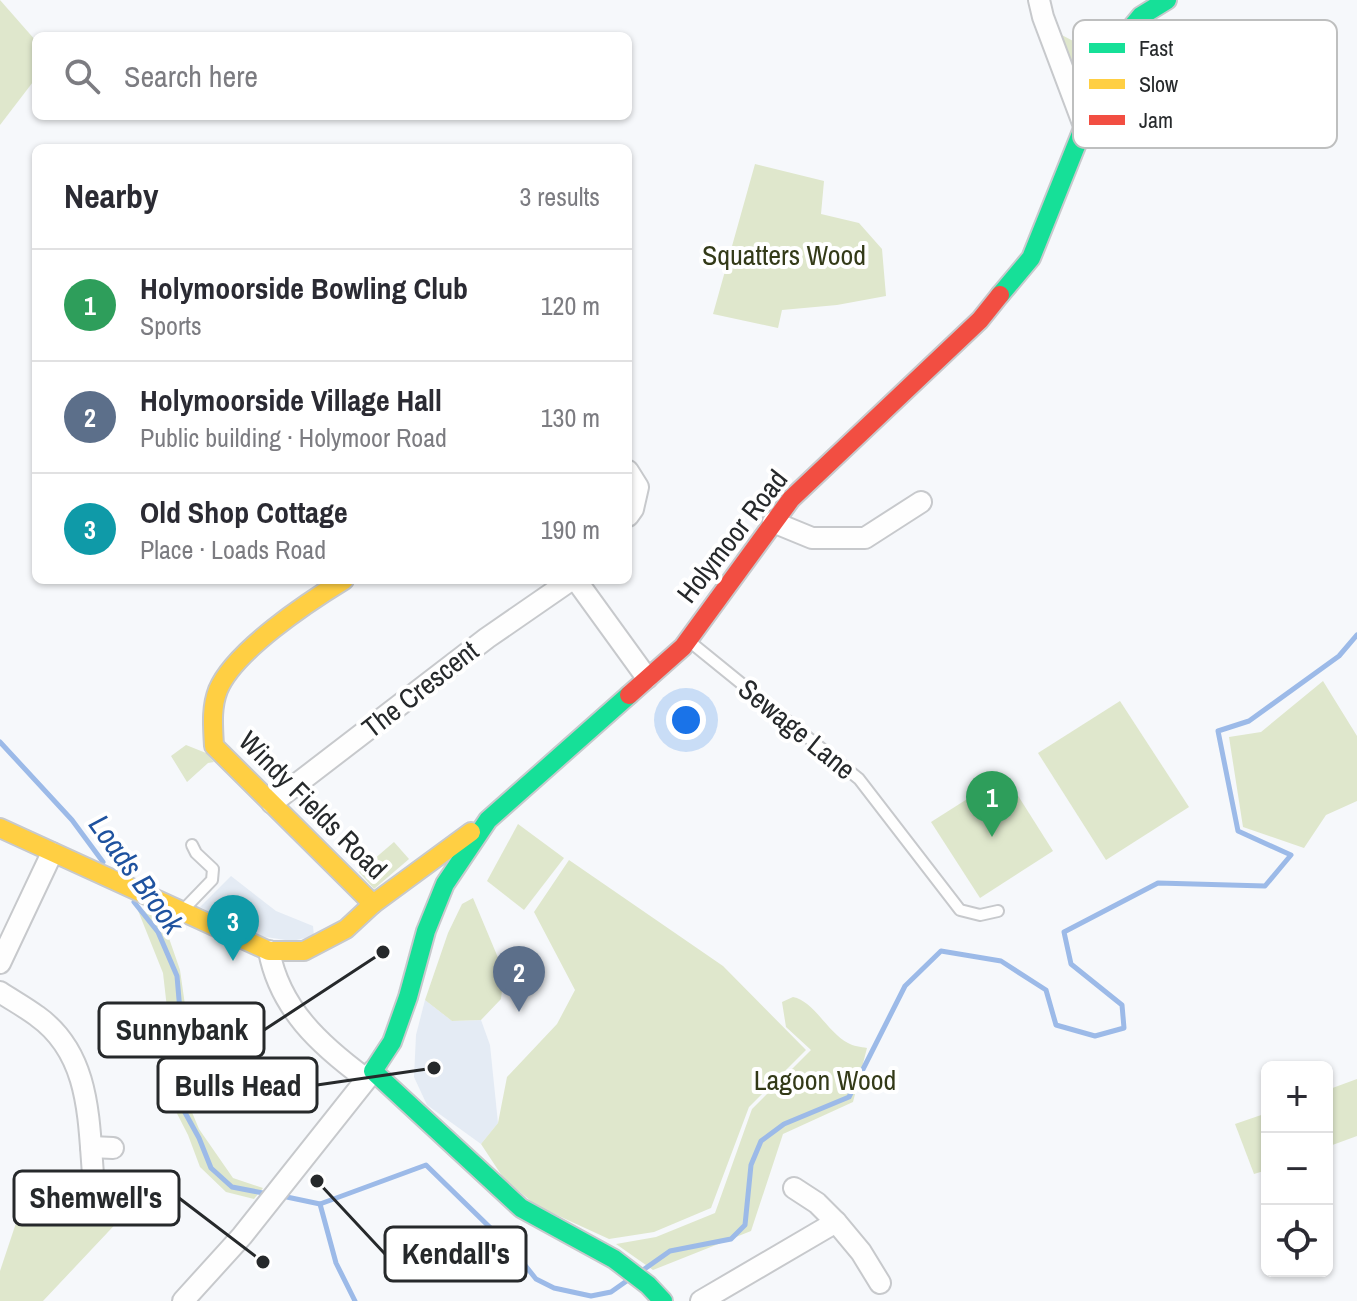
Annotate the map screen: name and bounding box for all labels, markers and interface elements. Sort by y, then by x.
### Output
legend [1073,20,1337,148]
search box [32,32,632,120]
text: Fast [1139,33,1173,63]
icon: search [60,54,104,98]
text: Search here [124,56,258,96]
text: Slow [1139,69,1178,99]
text: Jam [1139,105,1173,135]
text: Nearby [64,173,159,219]
text: 3 results [519,179,600,214]
park label: Squatters Wood [702,236,866,274]
text: Holymoorside Bowling Club [140,268,468,308]
text: 1 [84,288,96,323]
text: 120 m [541,288,600,323]
text: Sports [140,308,202,343]
text: Holymoorside Village Hall [140,380,442,420]
text: 2 [84,400,96,435]
text: 130 m [541,400,600,435]
text: Public building · Holymoor Road [140,420,447,455]
street label: Holymoor Road [668,461,796,611]
text: Old Shop Cottage [140,492,348,532]
text: 3 [84,512,96,547]
text: 190 m [541,512,600,547]
text: Place · Loads Road [140,532,326,567]
street label: The Crescent [354,632,486,746]
street label: Sewage Lane [730,670,864,788]
your location [666,700,706,740]
street label: Windy Fields Road [231,723,395,887]
pin: 1 [966,771,1018,837]
water label: Loads Brook [80,806,195,943]
pin: 3 [207,895,259,961]
pin: 2 [493,946,545,1012]
callout: Sunnybank [99,1003,264,1057]
text: Sunnybank [116,1009,249,1049]
callout: Bulls Head [158,1058,317,1112]
park label: Lagoon Wood [754,1061,896,1099]
map controls [1261,1061,1333,1277]
button: + [1261,1061,1333,1133]
text: Bulls Head [174,1065,302,1105]
button: − [1261,1133,1333,1205]
callout: Shemwell's [14,1171,179,1225]
text: Shemwell's [29,1177,163,1217]
button: locate [1261,1205,1333,1277]
callout: Kendall's [385,1227,526,1281]
text: Kendall's [402,1233,510,1273]

